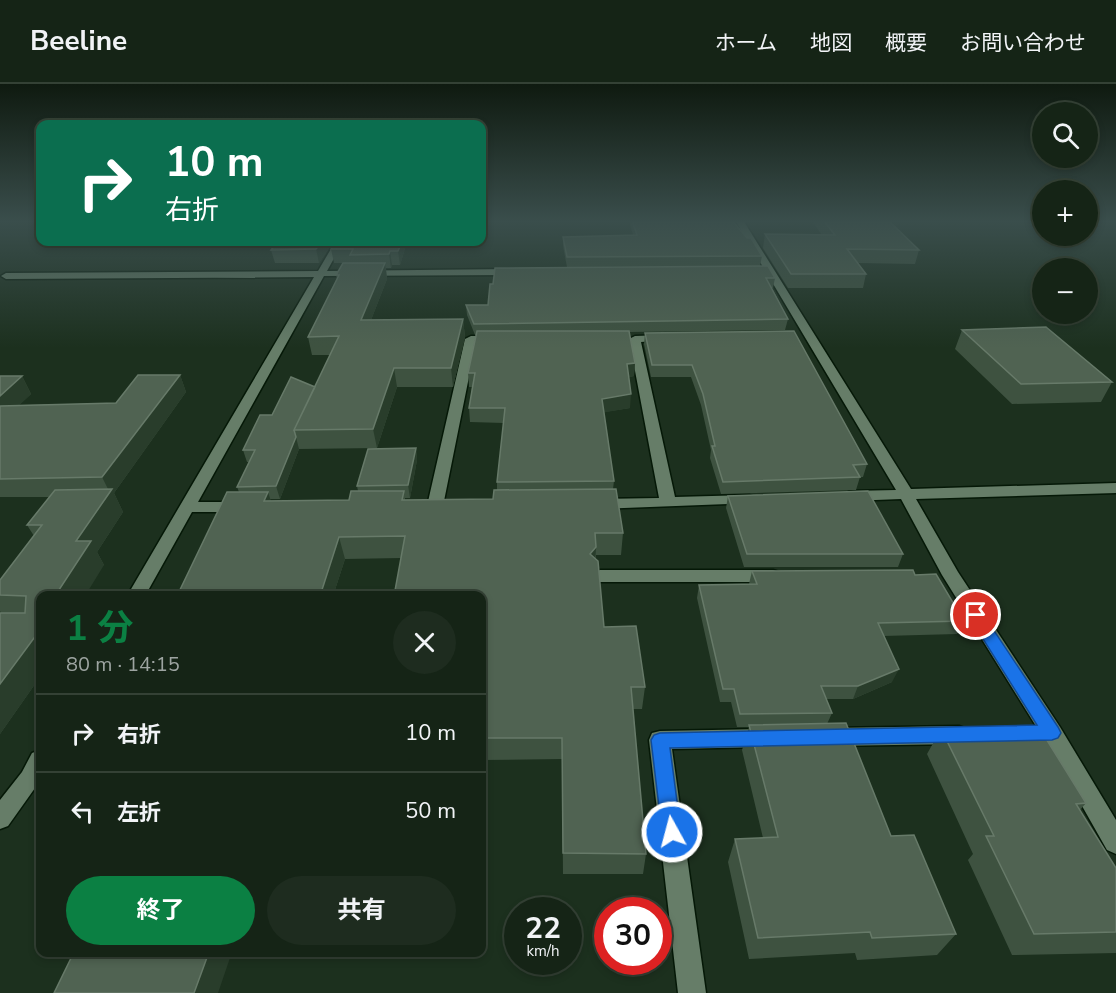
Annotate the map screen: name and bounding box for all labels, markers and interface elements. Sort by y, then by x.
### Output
text: Beeline [30,22,127,60]
text: ホーム [715,29,777,57]
text: 地図 [810,29,852,57]
text: 概要 [885,29,927,57]
text: お問い合わせ [960,29,1086,57]
map controls [1032,102,1098,324]
button: search [1032,102,1098,168]
text: 10 m [165,134,264,191]
icon: right [66,144,144,222]
button: + [1032,180,1098,246]
text: 右折 [165,192,219,229]
button: − [1032,258,1098,324]
pin [950,589,1001,640]
icon: arrive [959,598,992,631]
text: 1 分 [66,604,133,653]
button: close [393,611,456,674]
text: 80 m · 14:15 [66,651,180,678]
icon: right [66,717,99,750]
text: 10 m [405,718,456,748]
text: 右折 [117,720,161,750]
icon: left [66,795,99,828]
text: 50 m [405,796,456,826]
text: 左折 [117,798,161,828]
position arrow [640,800,704,864]
button: 終了 [66,876,255,945]
button: 共有 [267,876,456,945]
speed limit sign: 30 [594,897,672,975]
text: 22 [525,908,561,949]
text: km/h [526,941,560,961]

